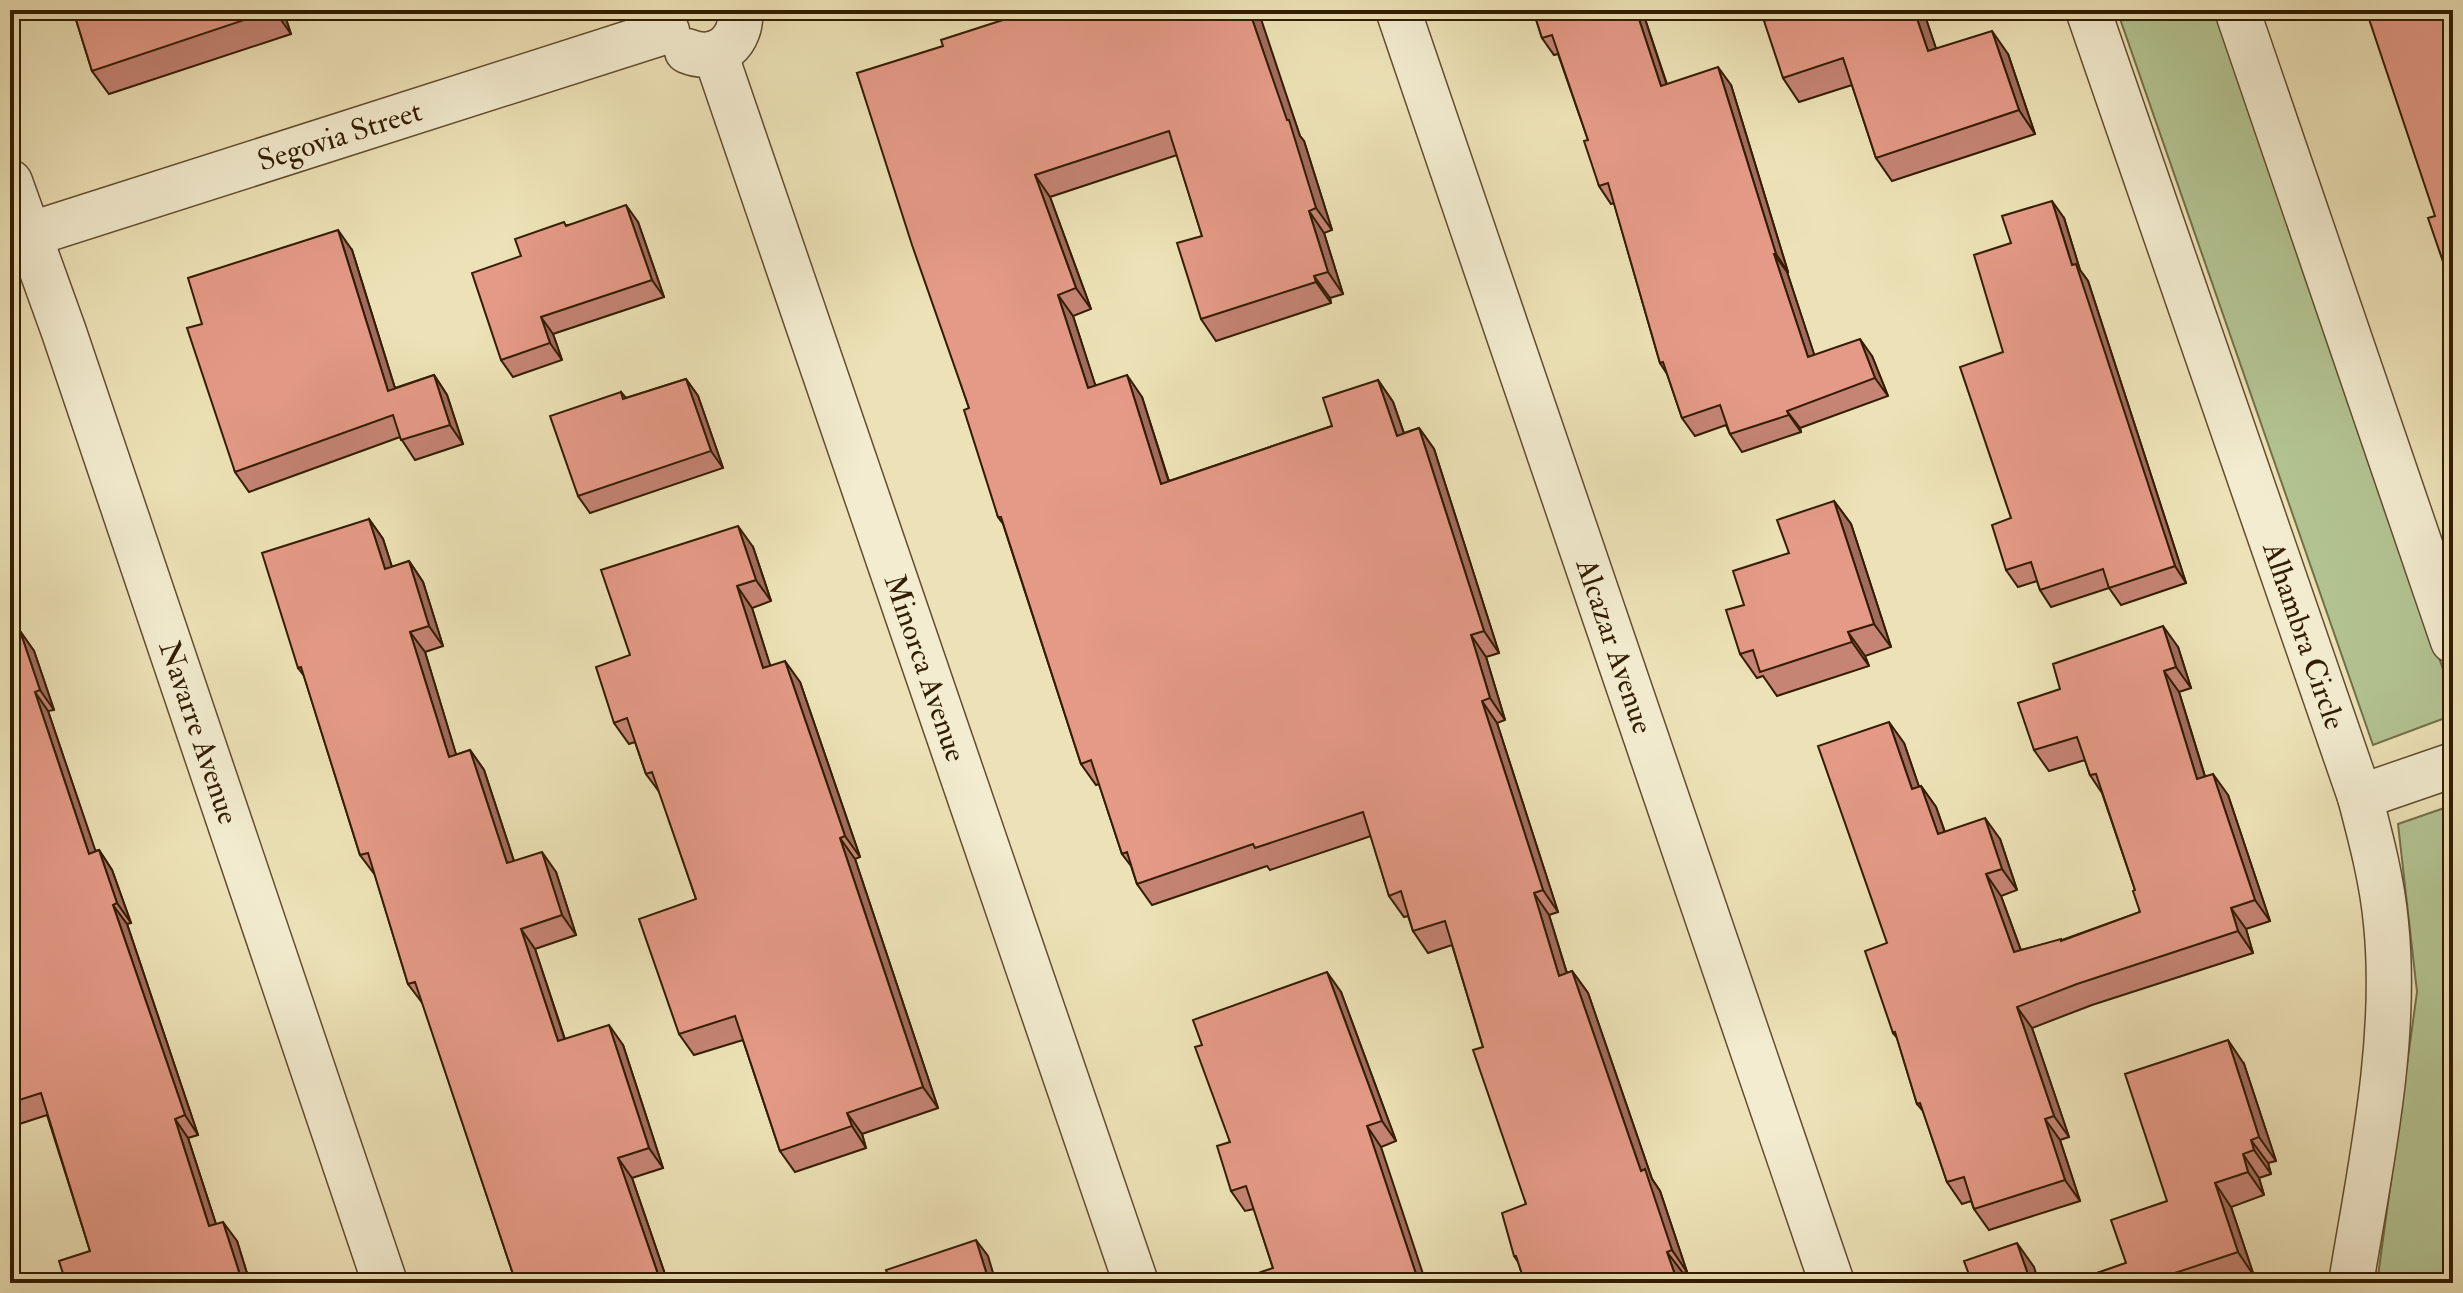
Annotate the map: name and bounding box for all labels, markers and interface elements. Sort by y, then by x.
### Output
street label: Segovia Street [253,93,427,180]
street label: Alhambra Circle [2254,536,2353,734]
street label: Alcazar Avenue [1567,553,1661,738]
street label: Minorca Avenue [876,570,974,767]
street label: Navarre Avenue [151,636,247,829]

